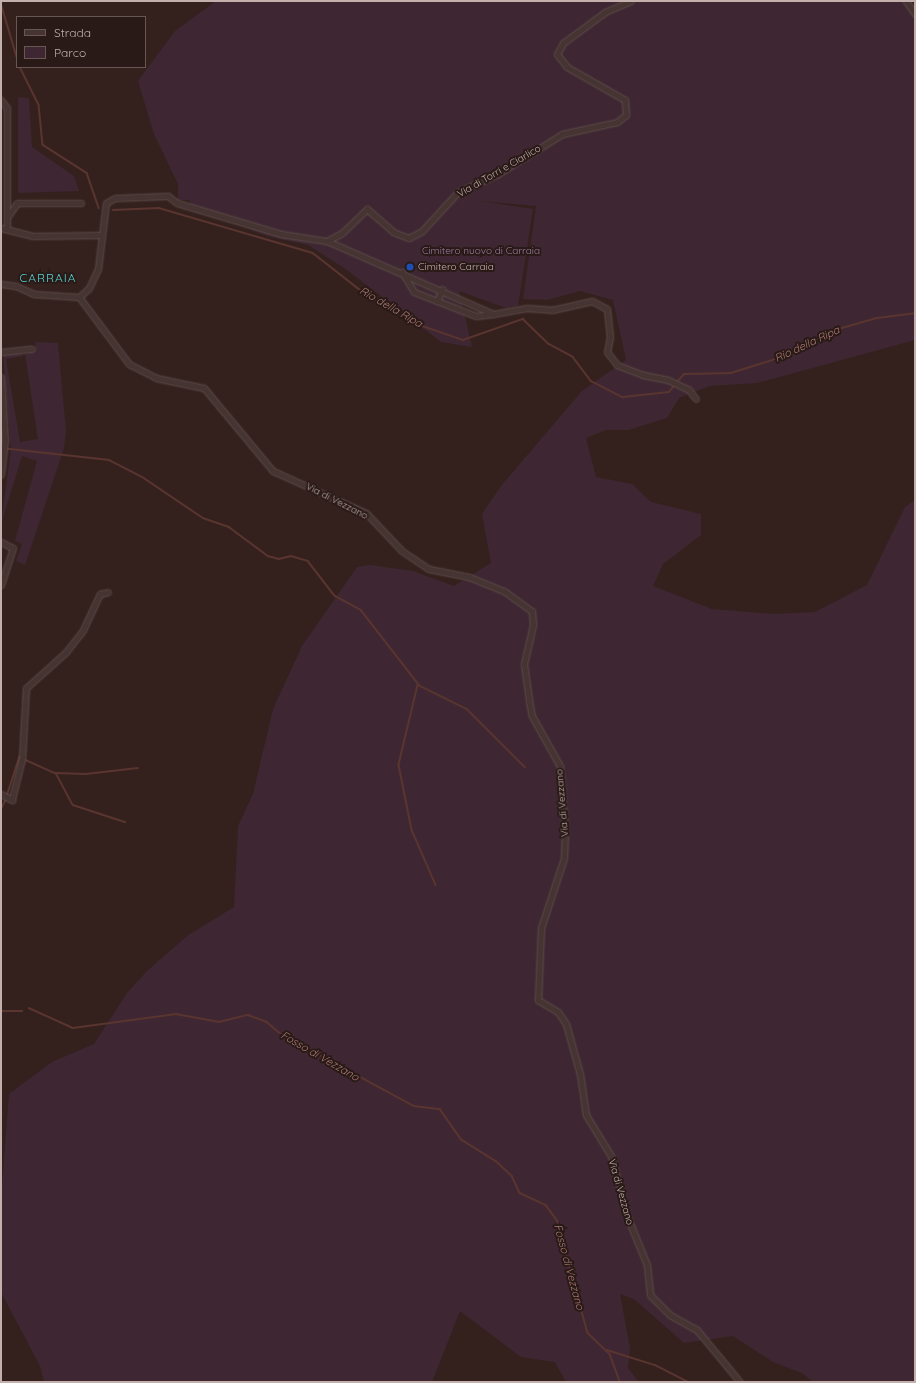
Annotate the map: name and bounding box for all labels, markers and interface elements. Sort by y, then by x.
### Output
legend [16,16,146,68]
text: Strada [54,25,91,40]
text: Parco [54,45,86,60]
street label: Via di Torri e Ciarlico [455,142,543,200]
park label: Cimitero nuovo di Carraia [422,245,540,257]
place label: Cimitero Carraia [418,261,494,273]
marker: Cimitero Carraia [405,262,415,272]
district label: CARRAIA [19,271,77,285]
water label: Rio della Ripa [357,284,425,330]
water label: Rio della Ripa [772,323,842,365]
street label: Via di Vezzano [304,480,370,522]
street label: Via di Vezzano [553,769,571,837]
water label: Fosso di Vezzano [279,1028,361,1084]
street label: Via di Vezzano [606,1158,636,1226]
water label: Fosso di Vezzano [551,1223,587,1311]

